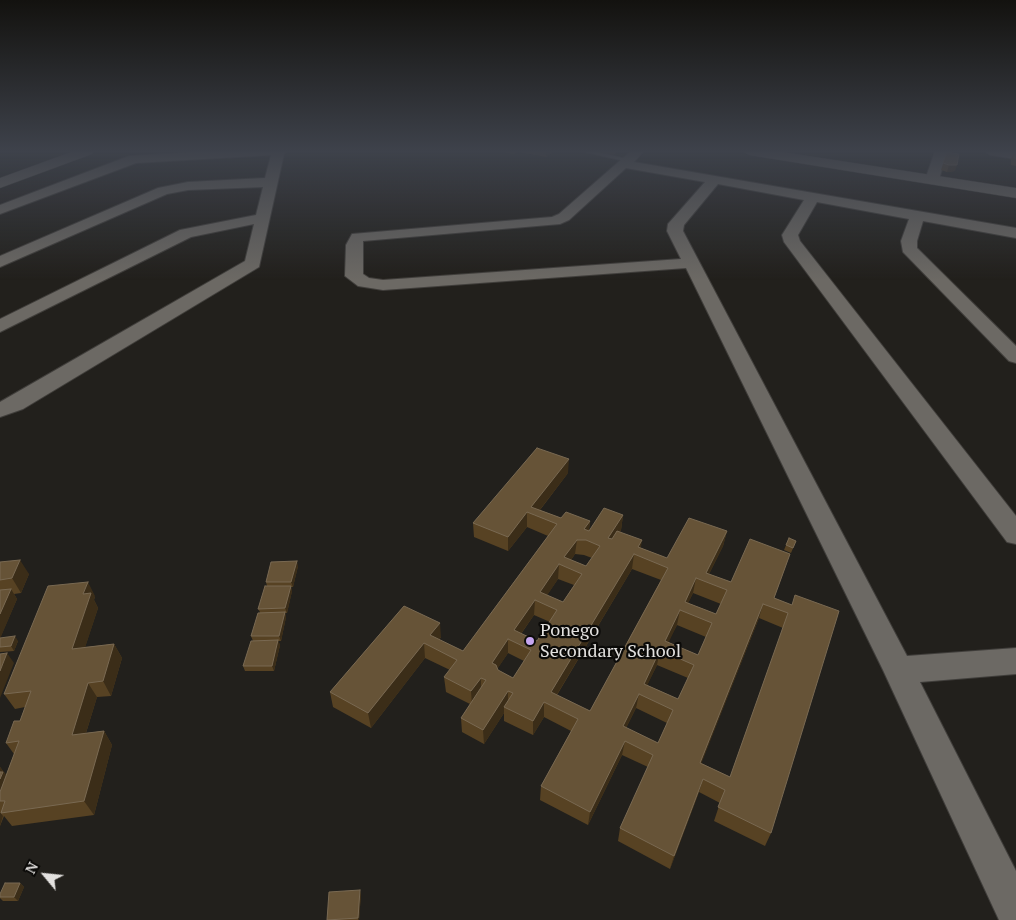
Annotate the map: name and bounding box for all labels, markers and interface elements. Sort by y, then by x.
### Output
place label: Ponego Secondary School [540,620,681,662]
marker: Ponego Secondary School [524,635,536,647]
north arrow [20,850,70,900]
text: N [20,859,42,877]

